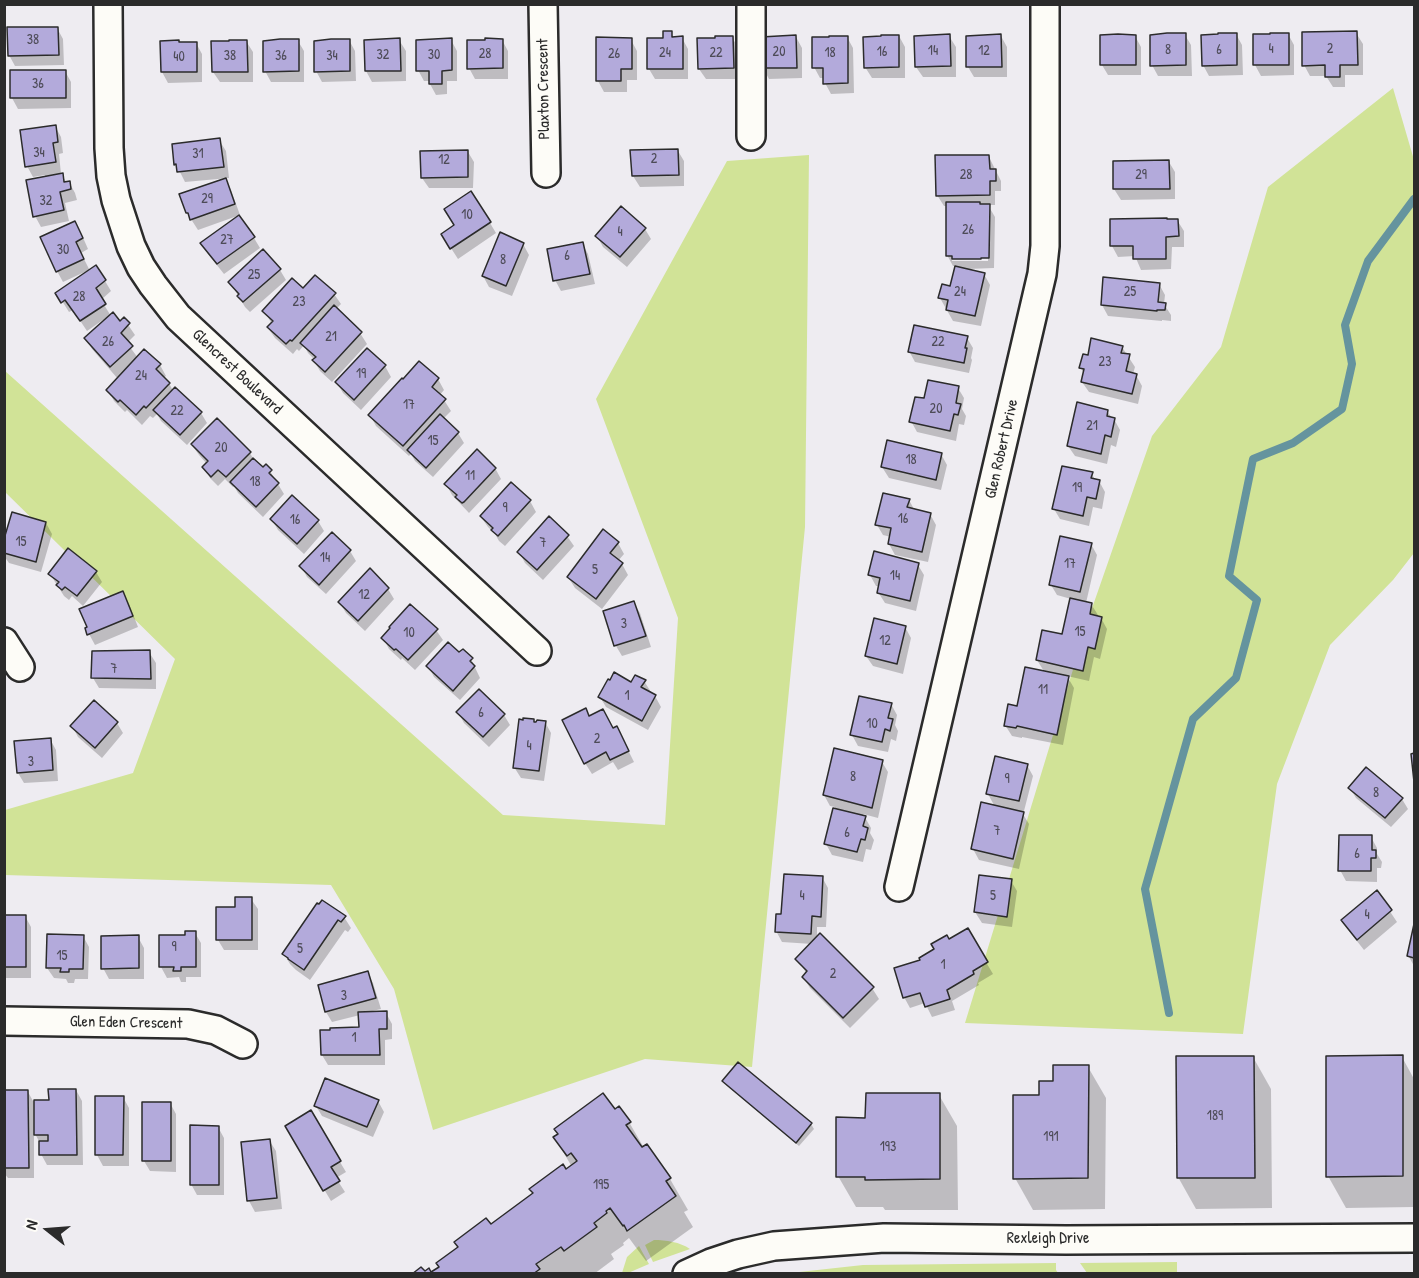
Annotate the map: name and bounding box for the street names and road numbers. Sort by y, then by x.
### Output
street label: Plaxton Crescent [534,38,554,140]
street label: Glencrest Boulevard [188,325,286,419]
street label: Glen Robert Drive [981,397,1023,501]
street label: Glen Eden Crescent [70,1012,182,1034]
street label: Rexleigh Drive [1007,1229,1089,1249]

